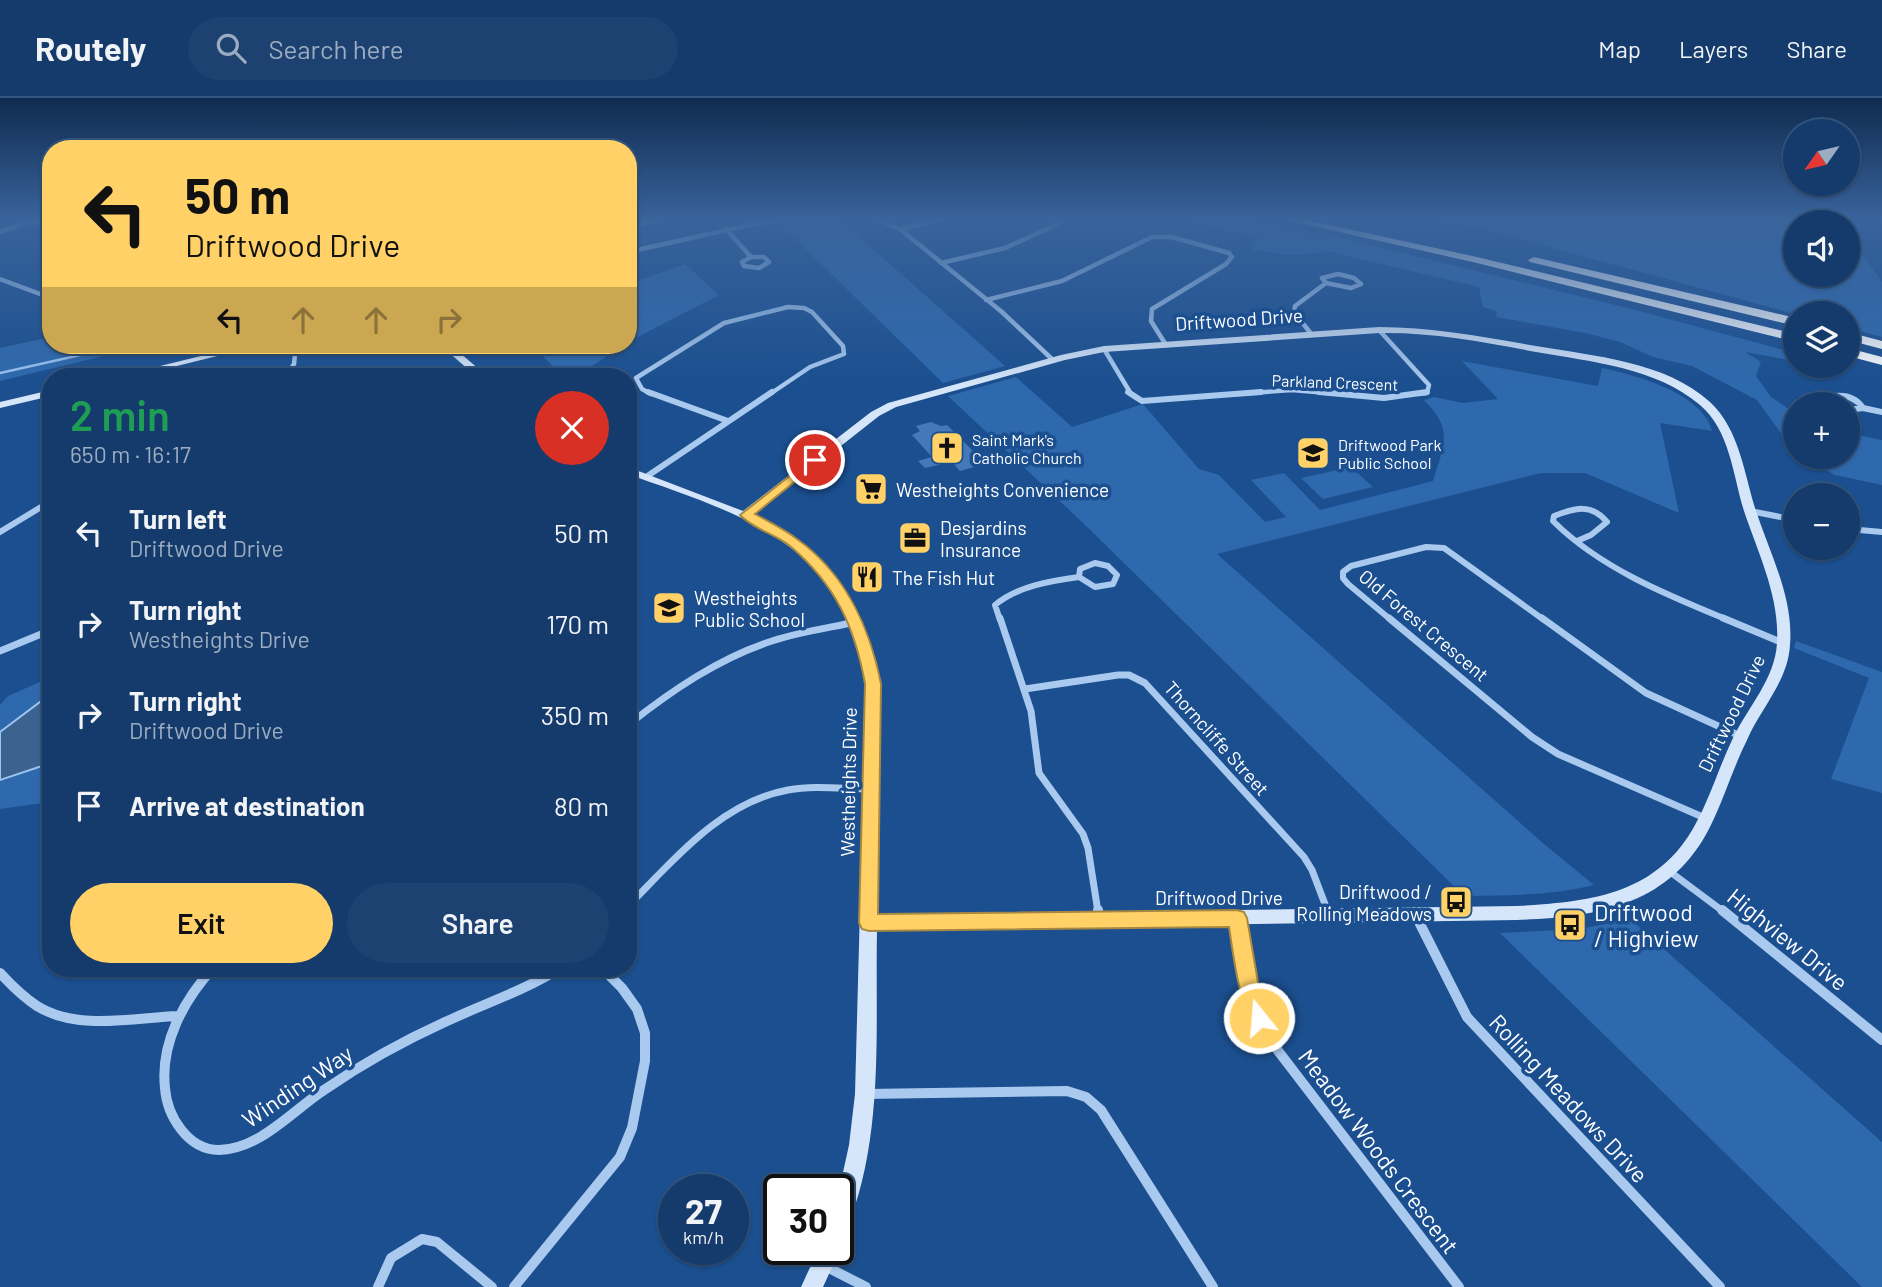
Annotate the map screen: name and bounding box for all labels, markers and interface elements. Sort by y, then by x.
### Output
search box [188,17,678,80]
text: Routely [35,28,146,68]
icon: search [212,29,250,67]
text: Search here [268,33,404,64]
text: Map [1598,34,1641,63]
text: Layers [1679,34,1748,63]
text: Share [1786,34,1847,63]
north arrow [1783,119,1860,196]
map controls [1783,119,1860,560]
text: 50 m [185,165,290,224]
icon: left [70,168,161,259]
button: sound [1783,210,1860,287]
text: Driftwood Drive [185,225,400,263]
icon: left [211,301,249,339]
icon: ahead [284,301,322,339]
icon: ahead [357,301,395,339]
icon: right [430,301,468,339]
button: layers [1783,301,1860,378]
street label: Driftwood Drive [1174,303,1304,335]
street label: Parkland Crescent [1271,370,1399,394]
text: 2 min [70,389,170,439]
button: close [535,391,609,465]
button: + [1783,392,1860,469]
church icon: Saint Mark's Catholic Church [928,429,966,467]
pin [785,430,845,490]
place label: Saint Mark's Catholic Church [972,430,1082,467]
school or university icon: Driftwood Park Public School [1294,434,1332,472]
place label: Driftwood Park Public School [1338,435,1441,472]
text: 650 m · 16:17 [70,440,191,468]
icon: arrive [796,441,834,479]
supermarket icon: Westheights Convenience [852,470,890,508]
place label: Westheights Convenience [896,478,1109,501]
button: − [1783,483,1860,560]
text: Turn left [129,503,227,534]
icon: left [70,514,108,552]
place label: Desjardins Insurance [940,516,1027,561]
text: 50 m [554,517,609,548]
office icon: Desjardins Insurance [896,519,934,557]
text: Driftwood Drive [129,534,284,562]
restaurant icon: The Fish Hut [848,558,886,596]
street label: Old Forest Crescent [1355,564,1493,686]
place label: The Fish Hut [892,566,995,589]
place label: Westheights Public School [694,586,805,631]
school or university icon: Westheights Public School [650,589,688,627]
text: Turn right [129,594,242,625]
icon: right [70,605,108,643]
text: 170 m [546,608,609,639]
text: Westheights Drive [129,625,310,653]
street label: Driftwood Drive [1693,651,1769,775]
street label: Thorncliffe Street [1160,676,1274,800]
text: Turn right [129,685,242,716]
icon: right [70,696,108,734]
text: 350 m [541,699,609,730]
street label: Westheights Drive [835,707,861,857]
text: Driftwood Drive [129,716,284,744]
icon: arrive [70,787,108,825]
text: Arrive at destination [129,790,365,821]
text: 80 m [554,790,609,821]
place label: Driftwood / Rolling Meadows [1296,880,1432,925]
street label: Highview Drive [1722,882,1854,996]
button: Exit [70,883,333,963]
button: Share [347,883,609,963]
bus stop icon: Driftwood / Rolling Meadows [1437,883,1475,921]
street label: Driftwood Drive [1155,886,1283,909]
place label: Driftwood / Highview [1594,898,1699,952]
bus stop icon: Driftwood / Highview [1551,906,1589,944]
position arrow [1222,981,1296,1055]
street label: Rolling Meadows Drive [1484,1008,1654,1188]
street label: Winding Way [236,1039,358,1133]
street label: Meadow Woods Crescent [1293,1043,1465,1259]
speed limit sign: 30 [763,1174,854,1265]
text: 27 [685,1189,722,1231]
text: km/h [683,1226,724,1248]

